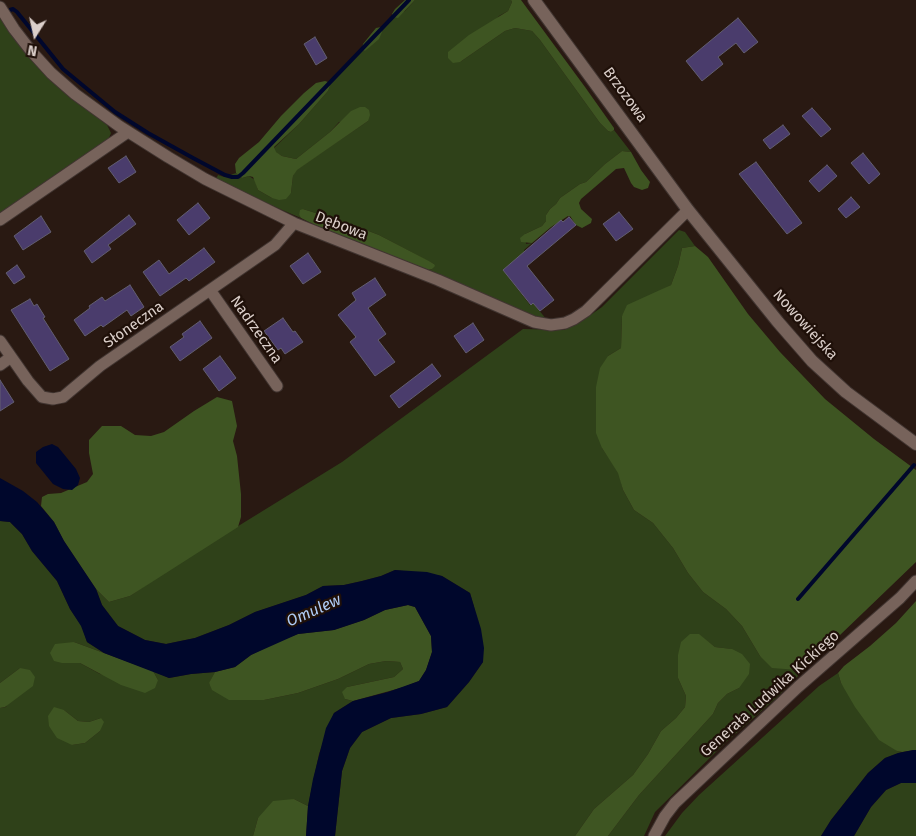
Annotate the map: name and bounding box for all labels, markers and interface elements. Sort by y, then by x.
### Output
north arrow [10,10,60,60]
text: N [26,41,38,59]
street label: Brzozowa [599,64,651,126]
street label: Dębowa [312,208,370,244]
street label: Nowowiejska [769,286,841,364]
street label: Nadrzeczna [226,293,286,367]
street label: Słoneczna [101,298,167,352]
water label: Omulew [284,590,344,632]
street label: Generała Ludwika Kickiego [697,627,843,761]

